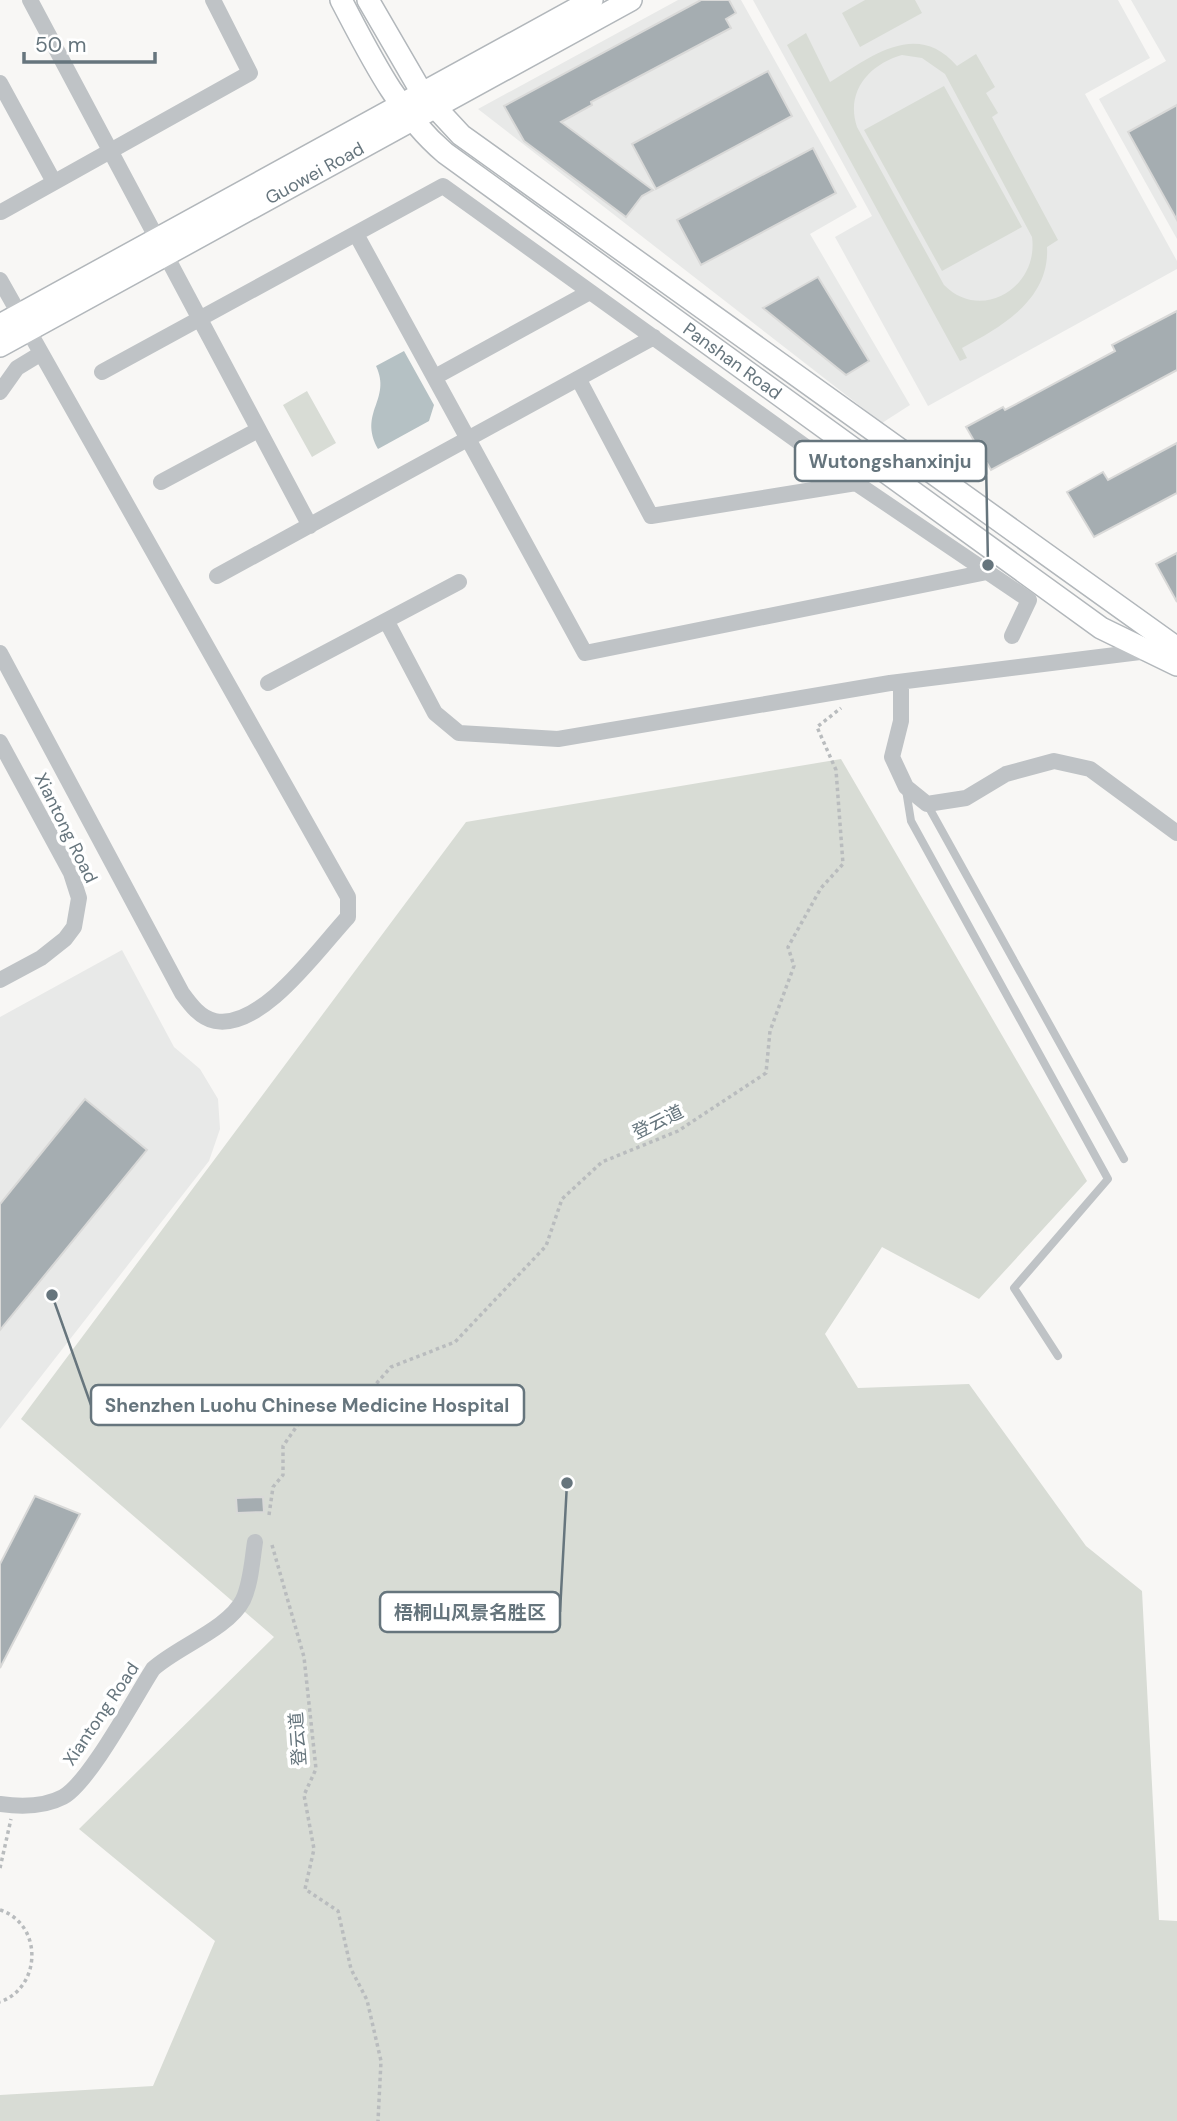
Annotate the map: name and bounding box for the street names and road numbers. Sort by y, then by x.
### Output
street label: Guowei Road [261,137,368,210]
street label: Panshan Road [678,317,787,405]
street label: Xiantong Road [29,769,103,887]
street label: 登云道 [628,1099,688,1145]
street label: Xiantong Road [58,1658,144,1770]
street label: 登云道 [284,1711,312,1767]

